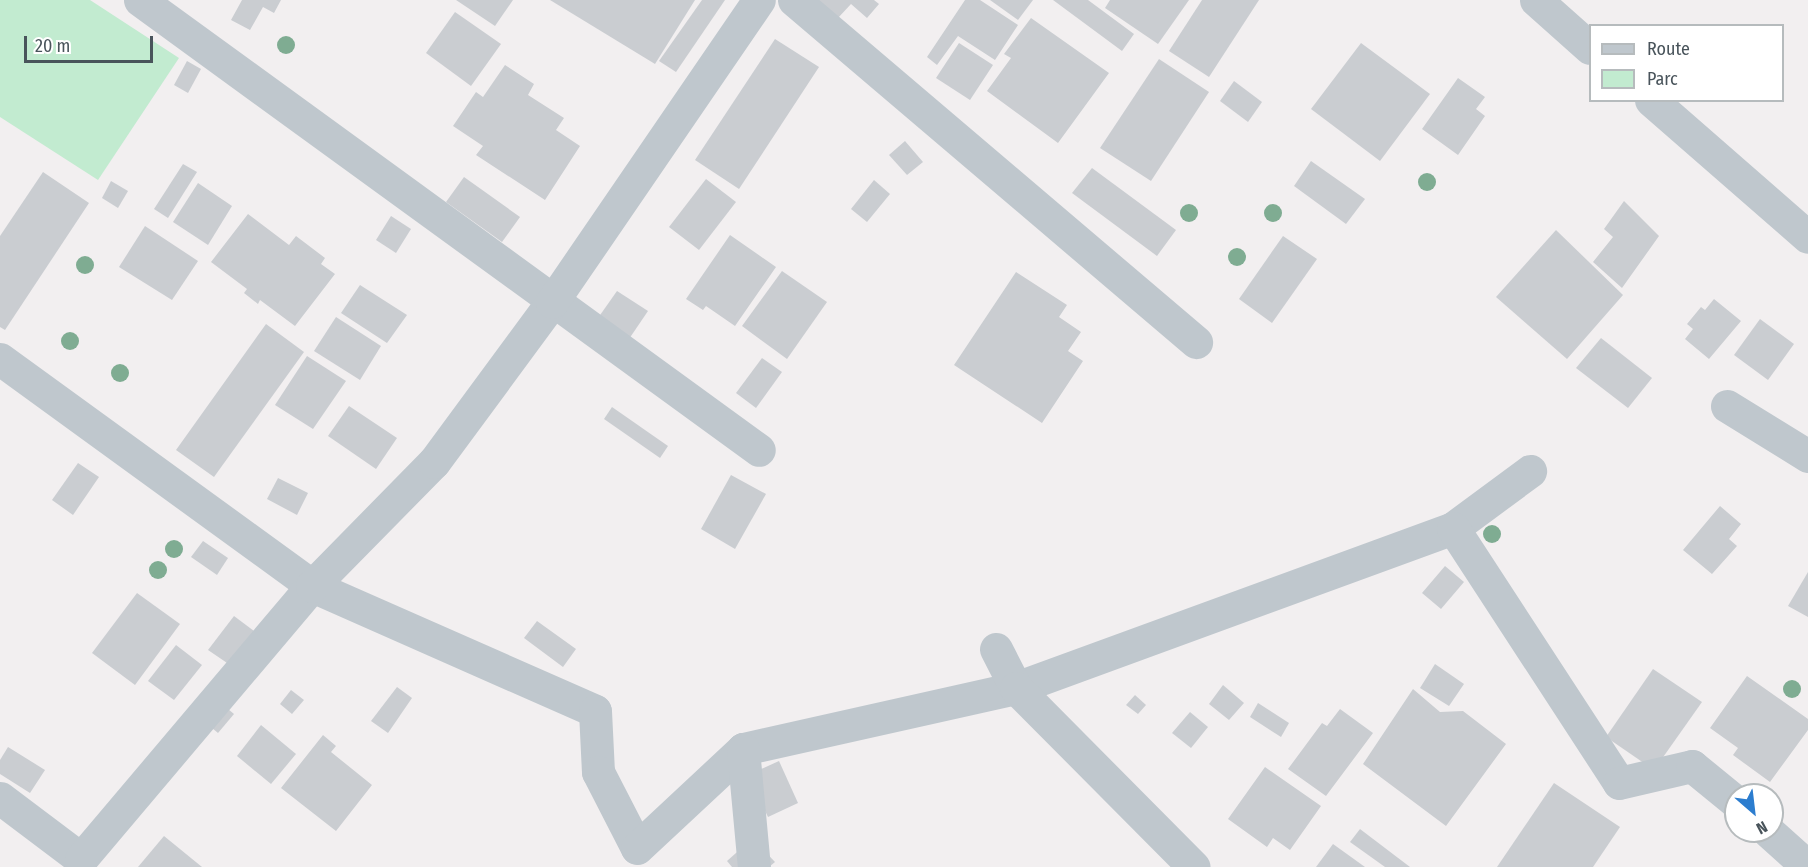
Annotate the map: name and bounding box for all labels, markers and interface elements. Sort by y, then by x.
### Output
scale bar [27,24,156,62]
legend [1589,24,1784,102]
text: 20 m [35,35,70,57]
text: Route [1647,38,1690,60]
text: Parc [1647,68,1678,90]
north arrow [1724,783,1784,843]
text: N [1753,817,1770,838]

